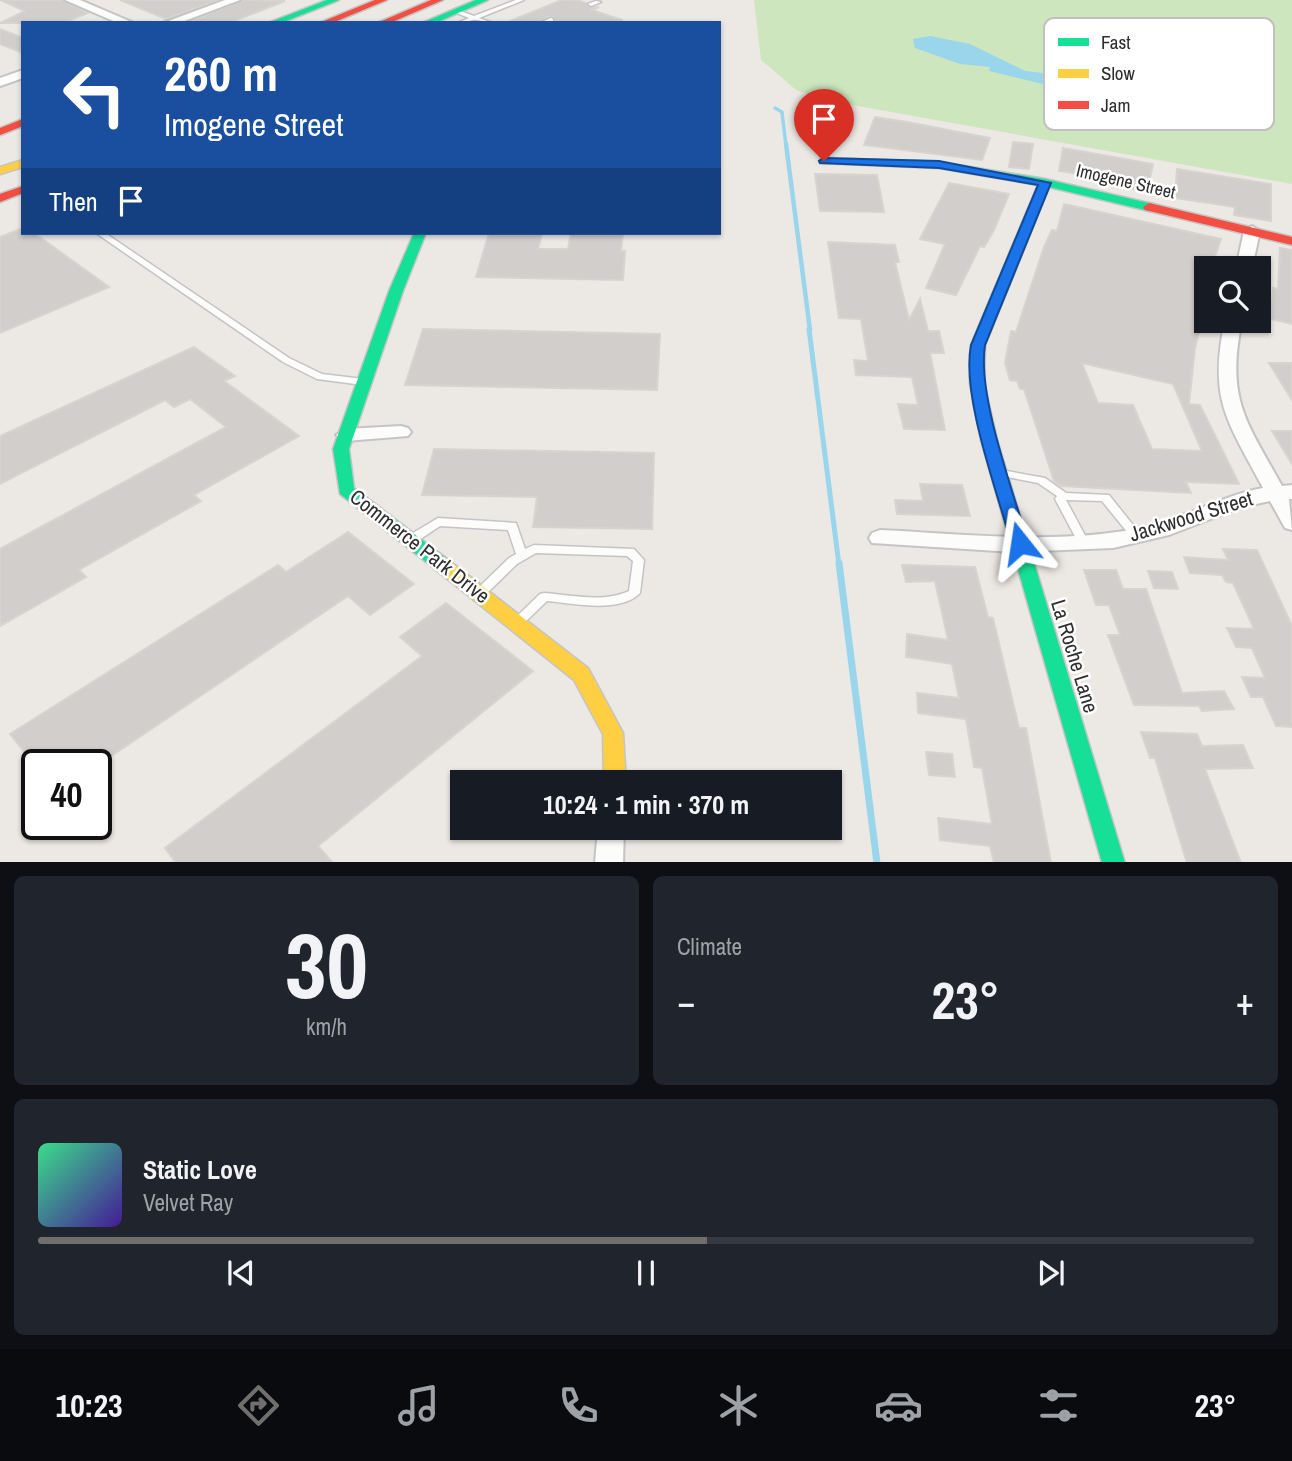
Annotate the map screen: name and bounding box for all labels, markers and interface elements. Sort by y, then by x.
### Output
legend [1044,18,1274,130]
text: Fast [1101,29,1131,55]
text: 260 m [164,40,278,106]
icon: left [49,49,140,140]
text: Slow [1101,60,1136,86]
pin [794,89,854,161]
text: Jam [1101,92,1130,118]
icon: arrive [805,100,843,138]
text: Imogene Street [164,103,343,146]
street label: Imogene Street [1074,157,1178,205]
icon: arrive [112,182,150,220]
text: Then [49,184,98,219]
map controls [1194,256,1271,333]
button: search [1194,256,1271,333]
street label: Commerce Park Drive [344,482,496,610]
street label: Jackwood Street [1126,483,1256,548]
position arrow [983,506,1057,580]
street label: La Roche Lane [1044,596,1106,716]
speed limit sign: 40 [21,749,112,840]
text: 10:24 · 1 min · 370 m [543,787,749,822]
text: 30 [285,904,368,1026]
text: Climate [677,931,742,962]
text: 23° [931,965,1000,1035]
text: − [677,976,695,1027]
text: + [1236,976,1254,1027]
text: km/h [306,1011,347,1042]
text: Static Love [143,1152,257,1187]
text: Velvet Ray [143,1187,233,1218]
icon: previous [222,1254,260,1292]
icon: pause [627,1254,665,1292]
icon: next [1032,1254,1070,1292]
icon: directions [234,1381,283,1430]
icon: music [394,1381,443,1430]
icon: phone [554,1381,603,1430]
icon: climate [714,1381,763,1430]
icon: car [874,1381,923,1430]
icon: filters [1034,1381,1083,1430]
text: 10:23 [56,1384,123,1427]
text: 23° [1194,1384,1236,1427]

